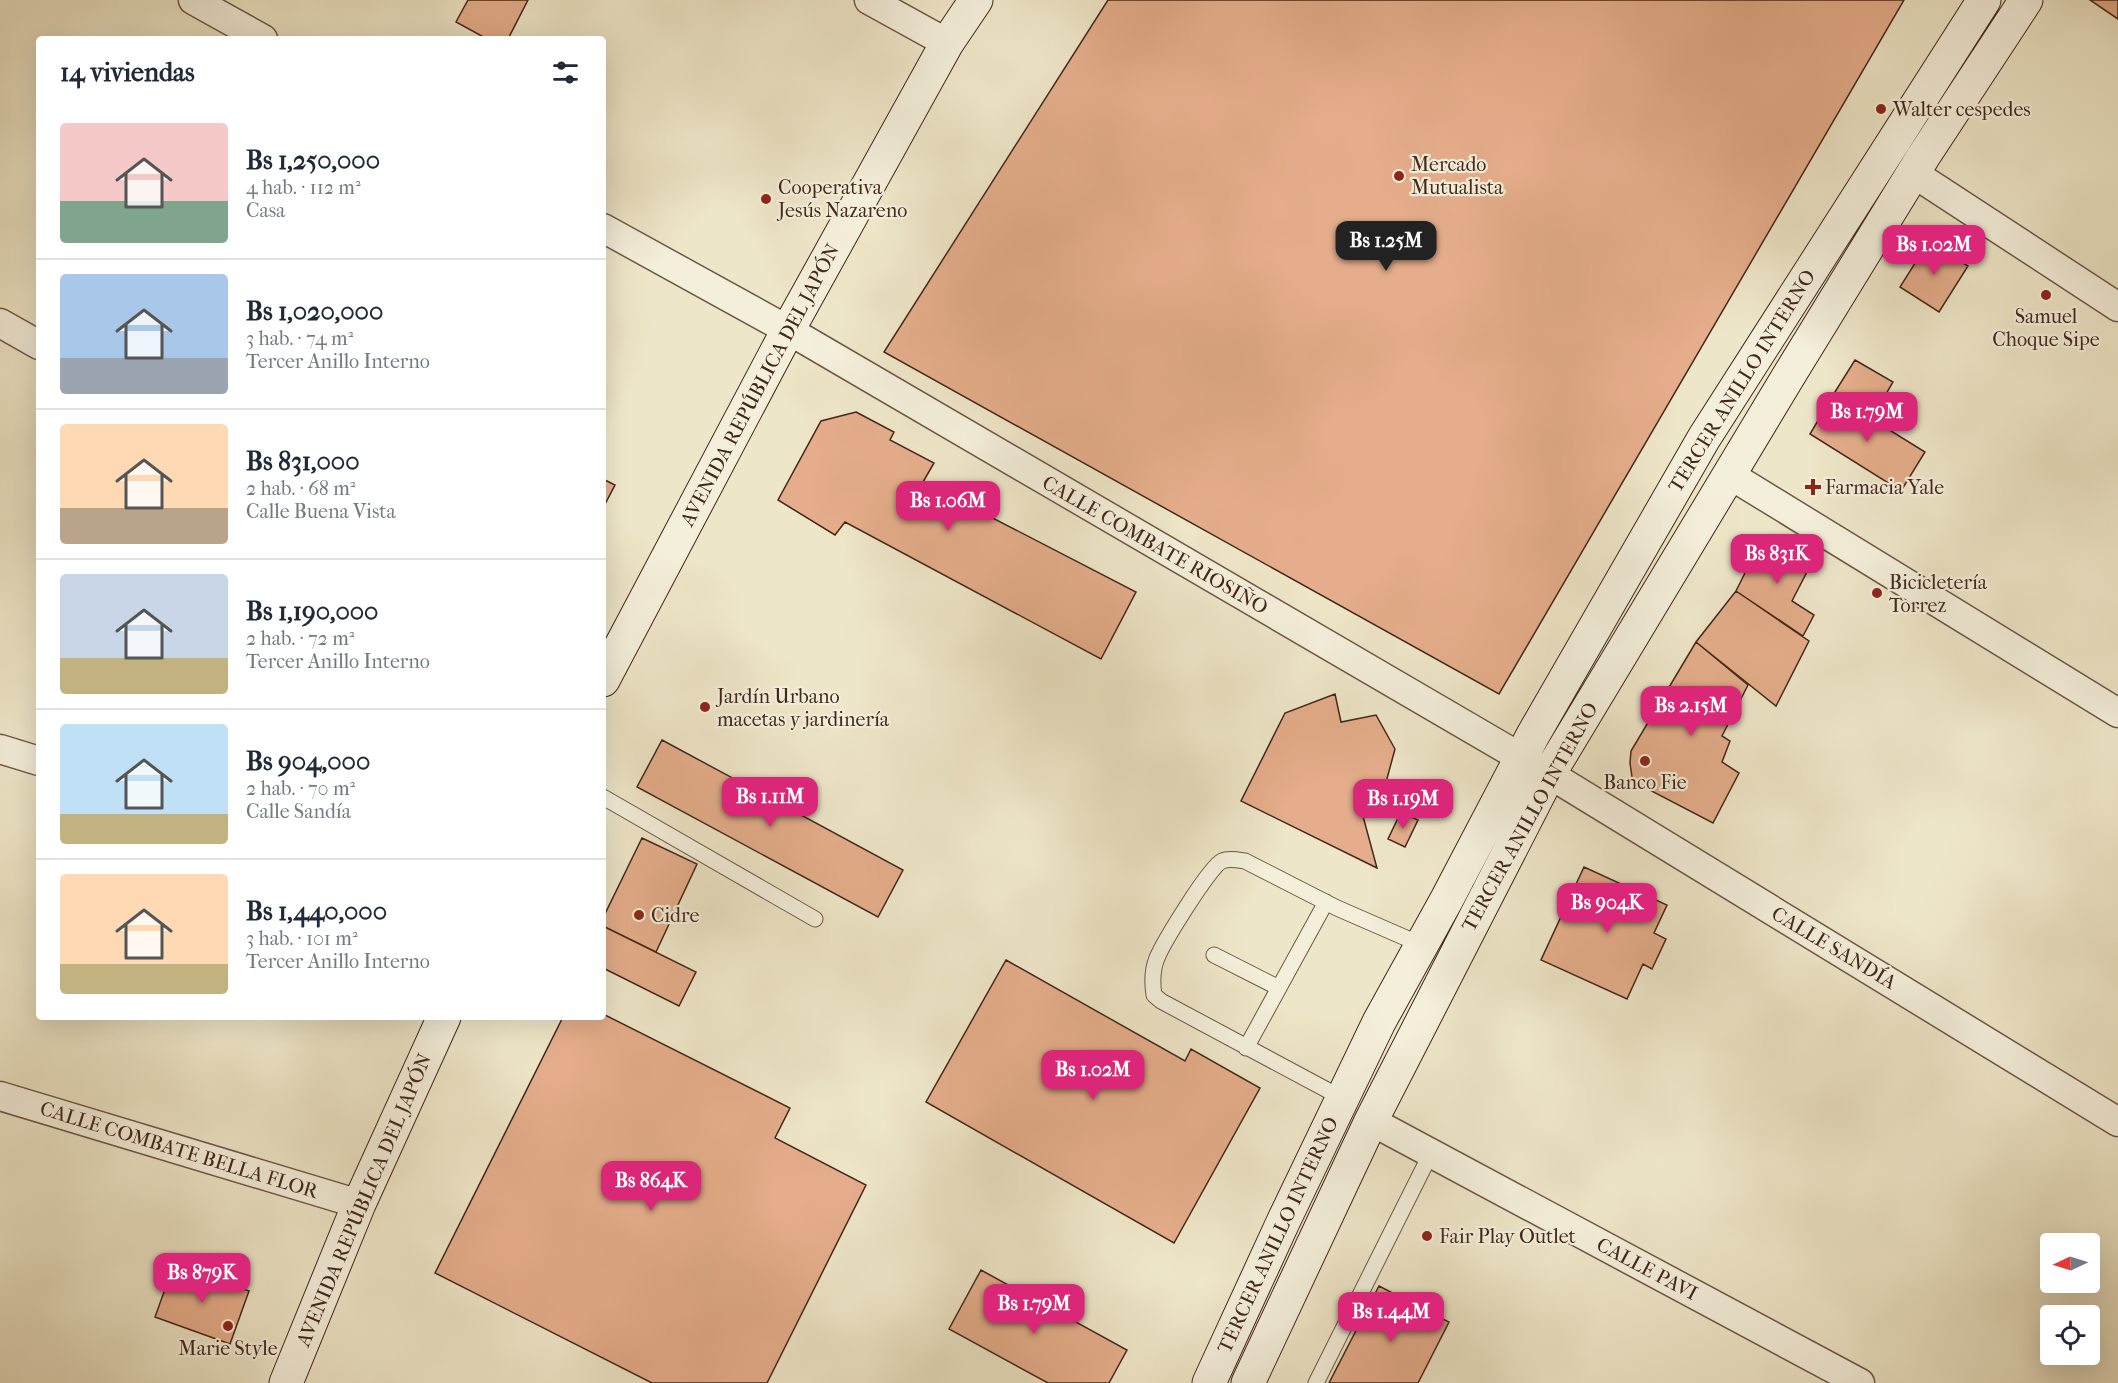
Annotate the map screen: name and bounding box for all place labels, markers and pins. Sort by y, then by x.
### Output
place label: Walter cespedes [1892,98,2031,121]
marker: Walter cespedes [1874,102,1888,116]
place label: Mercado Mutualista [1411,153,1504,199]
marker: Mercado Mutualista [1392,169,1406,183]
place label: Cooperativa Jesús Nazareno [776,176,907,222]
marker: Cooperativa Jesús Nazareno [759,192,773,206]
pin: Bs 1.25M [1324,221,1448,272]
pin: Bs 1.02M [1872,225,1996,276]
marker: Samuel Choque Sipe [2039,288,2053,302]
place label: Samuel Choque Sipe [1992,305,2100,351]
pin: Bs 1.79M [1805,392,1929,443]
place label: Farmacia Yale [1825,476,1944,499]
marker: Farmacia Yale [1806,480,1820,494]
pin: Bs 1.06M [886,481,1010,532]
pin: Bs 831K [1722,534,1832,585]
place label: Bicicletería Torrez [1889,571,1988,617]
marker: Bicicletería Torrez [1870,586,1884,600]
place label: Jardín Urbano macetas y jardinería [715,685,890,731]
pin: Bs 2.15M [1629,686,1753,737]
marker: Jardín Urbano macetas y jardinería [698,700,712,714]
marker: Banco Fie [1638,754,1652,768]
place label: Banco Fie [1603,771,1687,794]
pin: Bs 1.11M [708,777,832,828]
pin: Bs 1.19M [1341,779,1465,830]
pin: Bs 904K [1552,883,1662,934]
place label: Cidre [651,904,699,927]
marker: Cidre [632,908,646,922]
pin: Bs 1.02M [1031,1050,1155,1101]
pin: Bs 864K [596,1161,706,1212]
place label: Fair Play Outlet [1439,1225,1576,1248]
marker: Fair Play Outlet [1420,1229,1434,1243]
pin: Bs 879K [147,1253,257,1304]
pin: Bs 1.79M [972,1284,1096,1335]
pin: Bs 1.44M [1329,1292,1453,1343]
marker: Marie Style [221,1319,235,1333]
place label: Marie Style [178,1337,278,1360]

